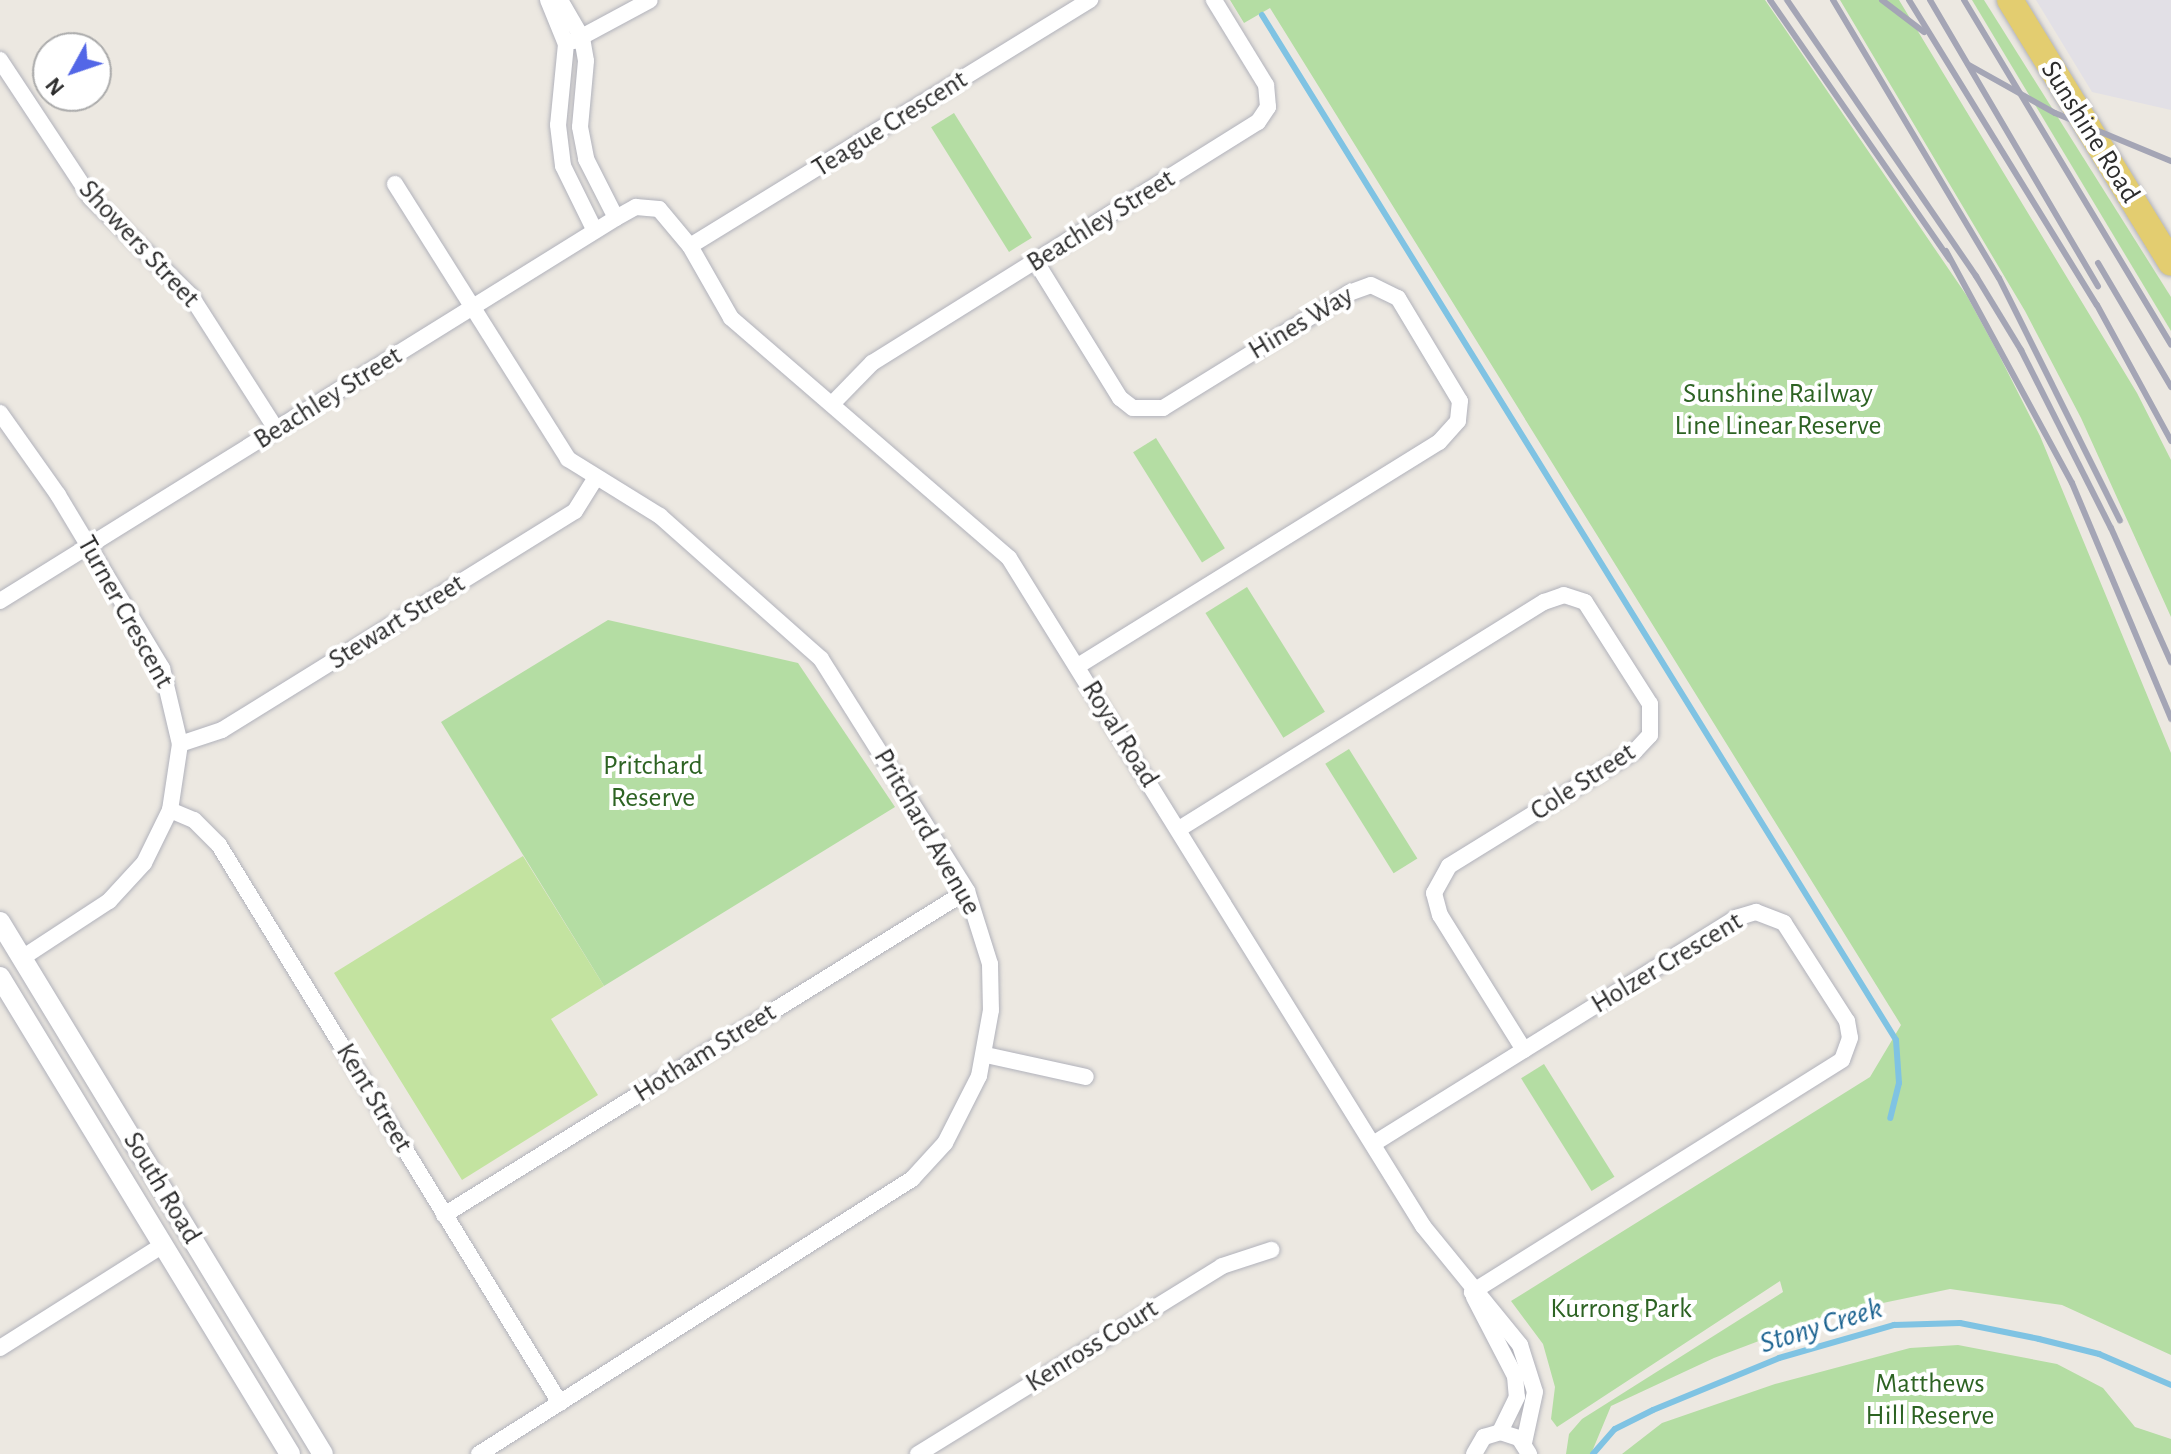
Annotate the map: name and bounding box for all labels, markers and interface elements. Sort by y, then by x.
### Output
north arrow [32,32,112,112]
street label: Sunshine Road [2033,55,2147,209]
street label: Teague Crescent [806,63,974,185]
text: N [42,73,68,99]
street label: Beachley Street [1021,162,1181,280]
street label: Showers Street [71,173,207,315]
street label: Hines Way [1243,279,1359,367]
street label: Beachley Street [248,339,408,457]
park label: Sunshine Railway Line Linear Reserve [1675,377,1881,443]
street label: Turner Crescent [69,530,181,694]
street label: Stewart Street [323,567,471,677]
street label: Royal Road [1074,674,1166,794]
street label: Cole Street [1524,736,1642,828]
street label: Pritchard Avenue [866,743,988,921]
park label: Pritchard Reserve [603,749,703,815]
street label: Holzer Crescent [1585,905,1749,1021]
street label: Hotham Street [628,996,782,1110]
street label: Kent Street [328,1037,420,1159]
street label: South Road [116,1126,208,1250]
water label: Stony Creek [1755,1290,1887,1362]
street label: Kenross Court [1020,1292,1164,1400]
park label: Kurrong Park [1550,1292,1692,1326]
park label: Matthews Hill Reserve [1866,1367,1994,1433]

